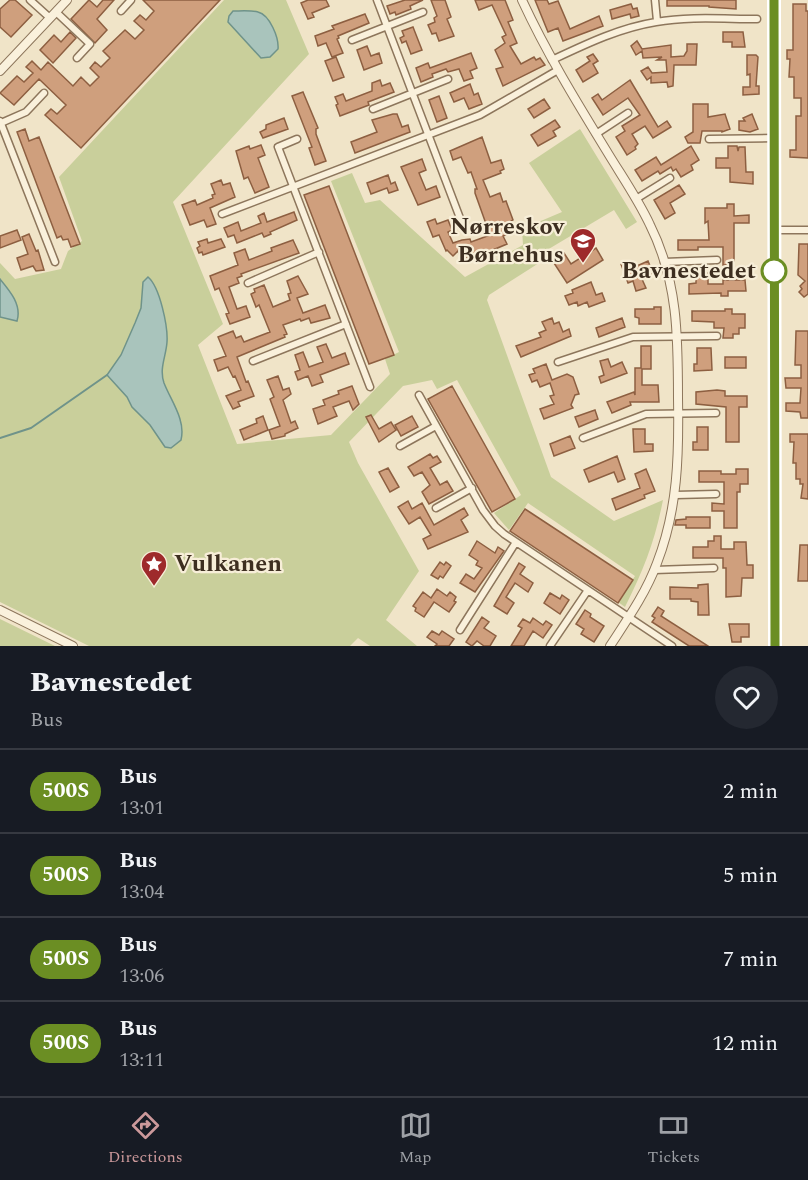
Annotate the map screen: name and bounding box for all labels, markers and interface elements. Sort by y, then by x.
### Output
place label: Nørreskov Børnehus [450,209,566,273]
school or university icon: Nørreskov Børnehus [568,226,598,264]
place label: Bavnestedet [621,253,756,289]
marker: Bavnestedet [761,258,787,284]
place label: Vulkanen [174,546,282,582]
place icon: Vulkanen [139,549,169,587]
text: Bavnestedet [30,661,192,704]
button: heart [715,666,778,729]
text: Bus [30,705,63,735]
text: Bus [119,760,158,793]
text: 500S [42,775,89,807]
text: 2 min [723,775,778,808]
text: 13:01 [119,793,164,823]
text: Bus [119,844,158,877]
text: 500S [42,859,89,891]
text: 5 min [723,859,778,892]
text: 13:04 [119,877,164,907]
text: Bus [119,928,158,961]
text: 500S [42,943,89,975]
text: 7 min [723,943,778,976]
text: 13:06 [119,961,164,991]
text: Bus [119,1012,158,1045]
text: 500S [42,1027,89,1059]
text: 12 min [712,1027,778,1060]
text: 13:11 [119,1045,164,1075]
tab: Directions [108,1109,183,1169]
tab: Map [399,1109,432,1169]
tab: Tickets [648,1109,700,1169]

